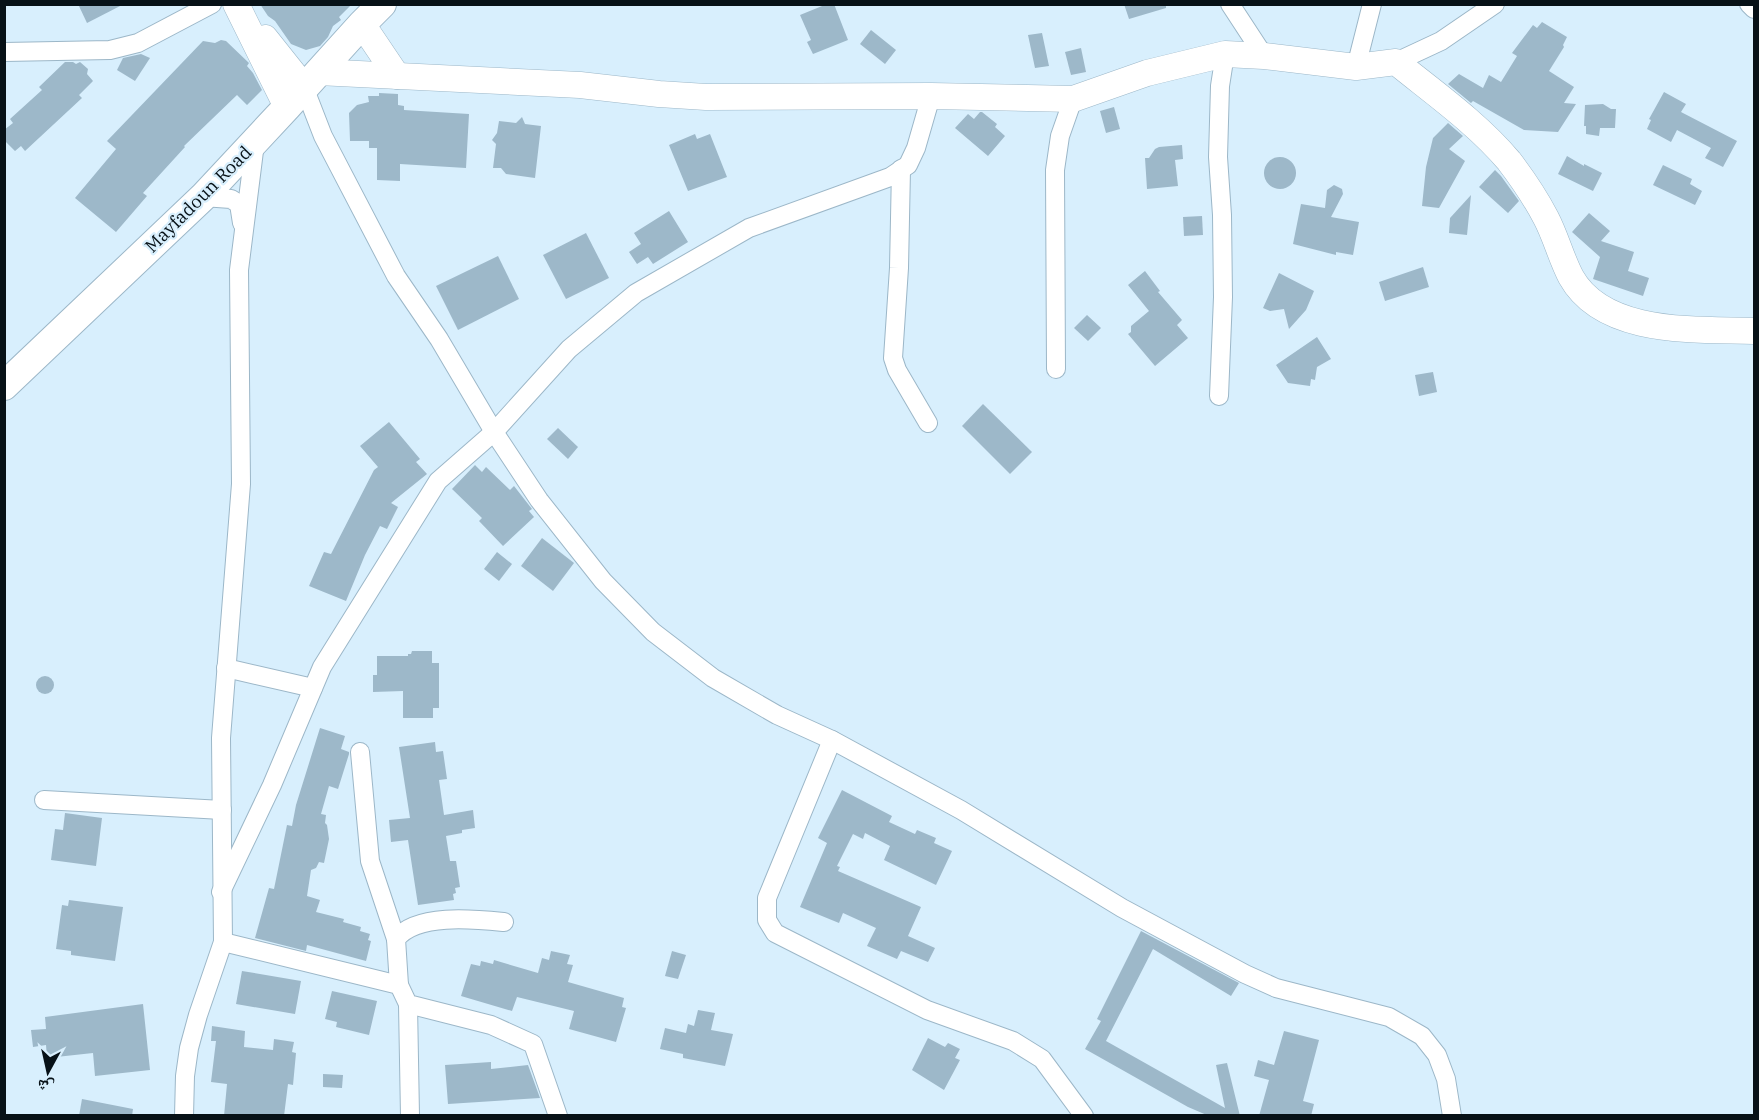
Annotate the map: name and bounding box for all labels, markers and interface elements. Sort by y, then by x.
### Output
street label: Mayfadoun Road [140,141,256,257]
north arrow [18,1042,78,1102]
text: ش [36,1076,56,1098]

